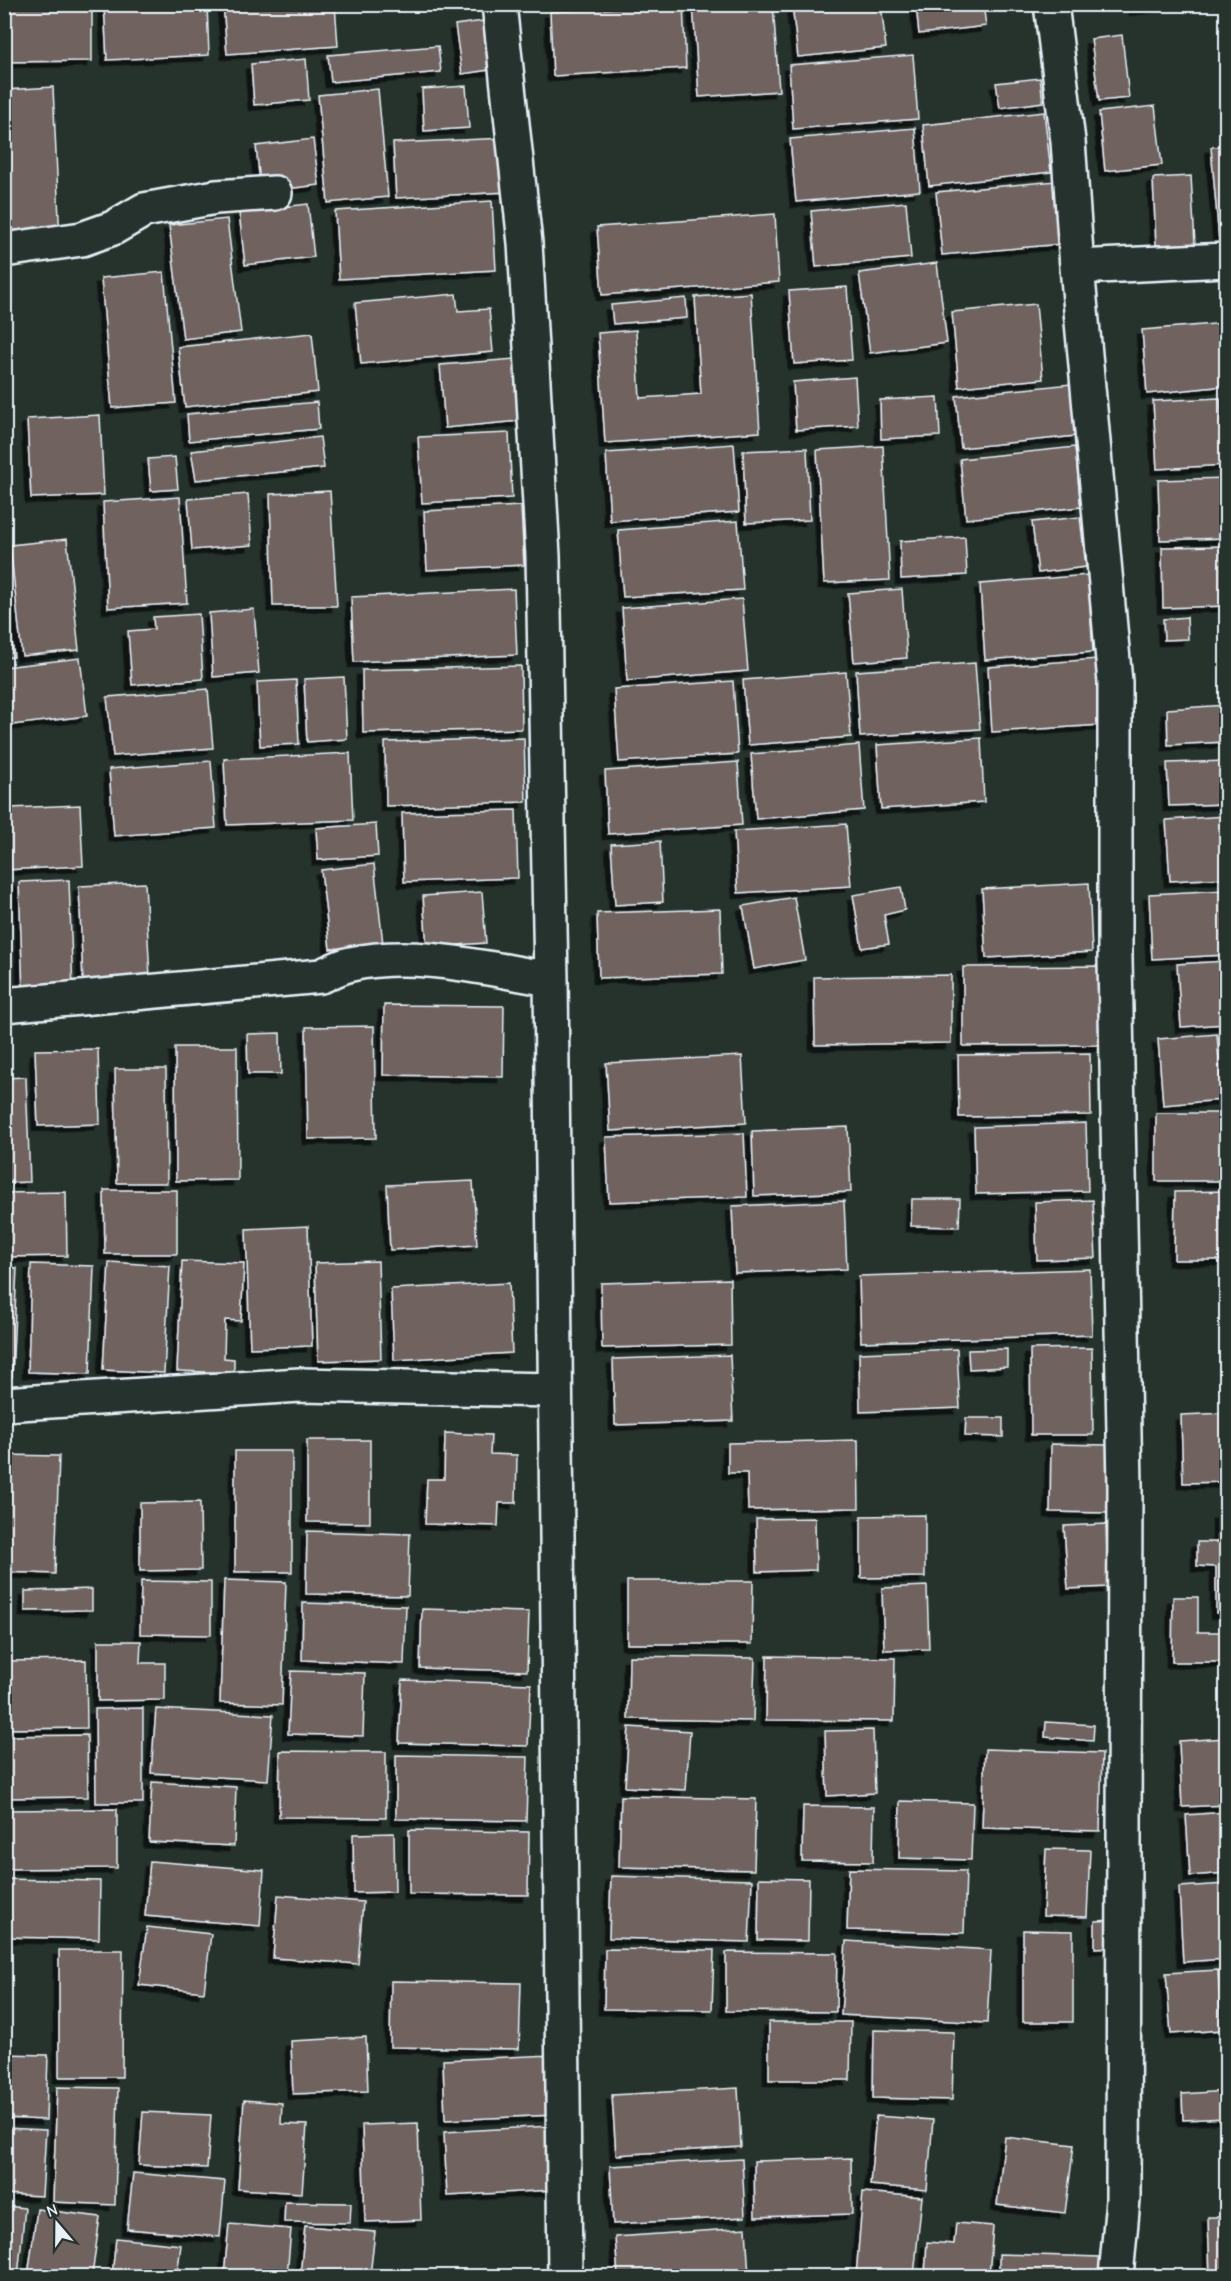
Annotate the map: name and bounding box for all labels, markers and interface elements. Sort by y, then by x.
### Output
north arrow [27,2194,87,2254]
text: N [44,2201,60,2221]

